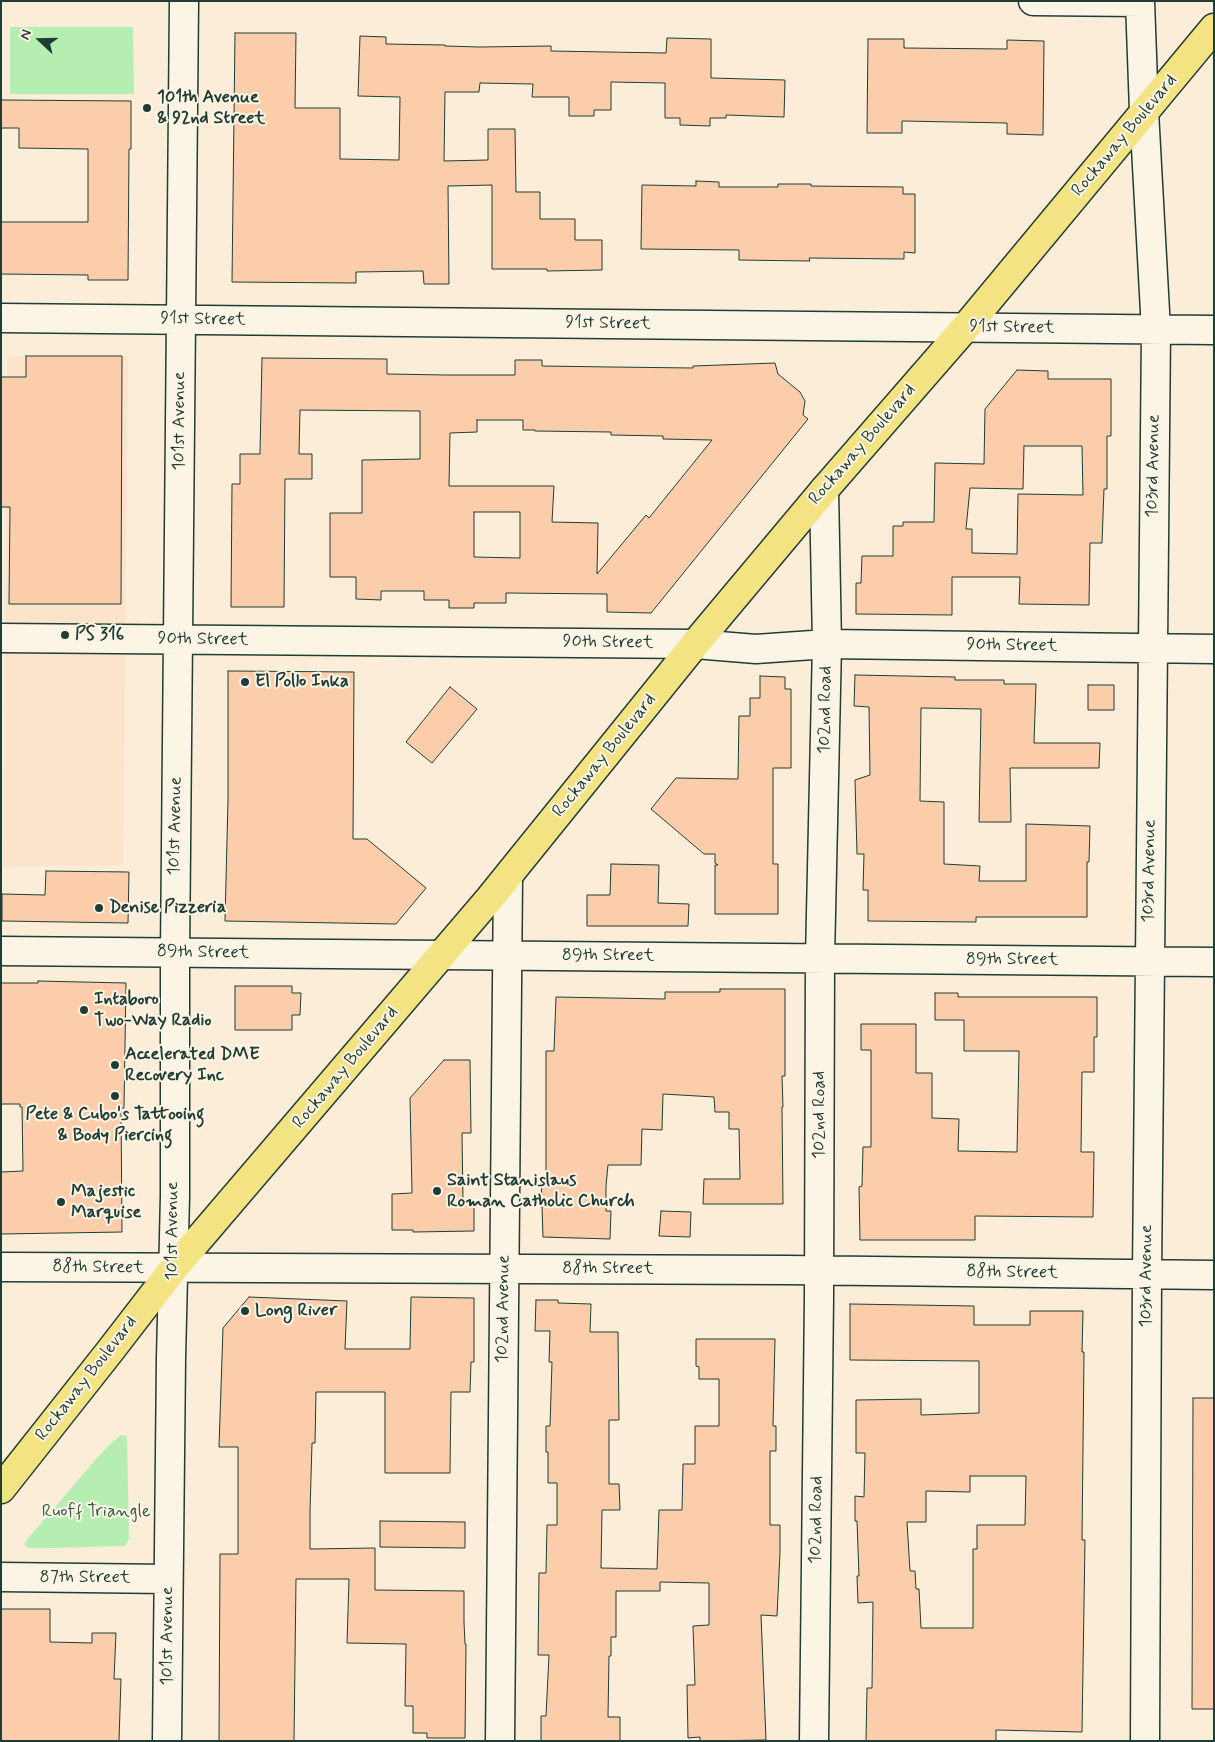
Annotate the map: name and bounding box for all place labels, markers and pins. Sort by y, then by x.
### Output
place label: 101th Avenue & 92nd Street [157,87,265,130]
marker: 101th Avenue & 92nd Street [141,102,153,114]
place label: PS 316 [75,624,124,646]
marker: PS 316 [59,629,71,641]
place label: El Pollo Inka [255,671,349,693]
marker: El Pollo Inka [239,676,251,688]
place label: Denise Pizzeria [109,897,226,919]
marker: Denise Pizzeria [93,902,105,914]
place label: Intaboro Two-Way Radio [94,989,211,1032]
marker: Intaboro Two-Way Radio [78,1004,90,1016]
place label: Accelerated DME Recovery Inc [125,1044,260,1086]
marker: Accelerated DME Recovery Inc [109,1059,121,1071]
marker: Pete & Cubo's Tattooing & Body Piercing [109,1090,121,1102]
place label: Pete & Cubo's Tattooing & Body Piercing [25,1104,205,1146]
place label: Saint Stanislaus Roman Catholic Church [447,1170,635,1212]
place label: Majestic Marquise [71,1181,141,1224]
marker: Saint Stanislaus Roman Catholic Church [431,1185,443,1197]
marker: Majestic Marquise [55,1196,67,1208]
place label: Long River [255,1300,337,1322]
marker: Long River [239,1305,251,1317]

